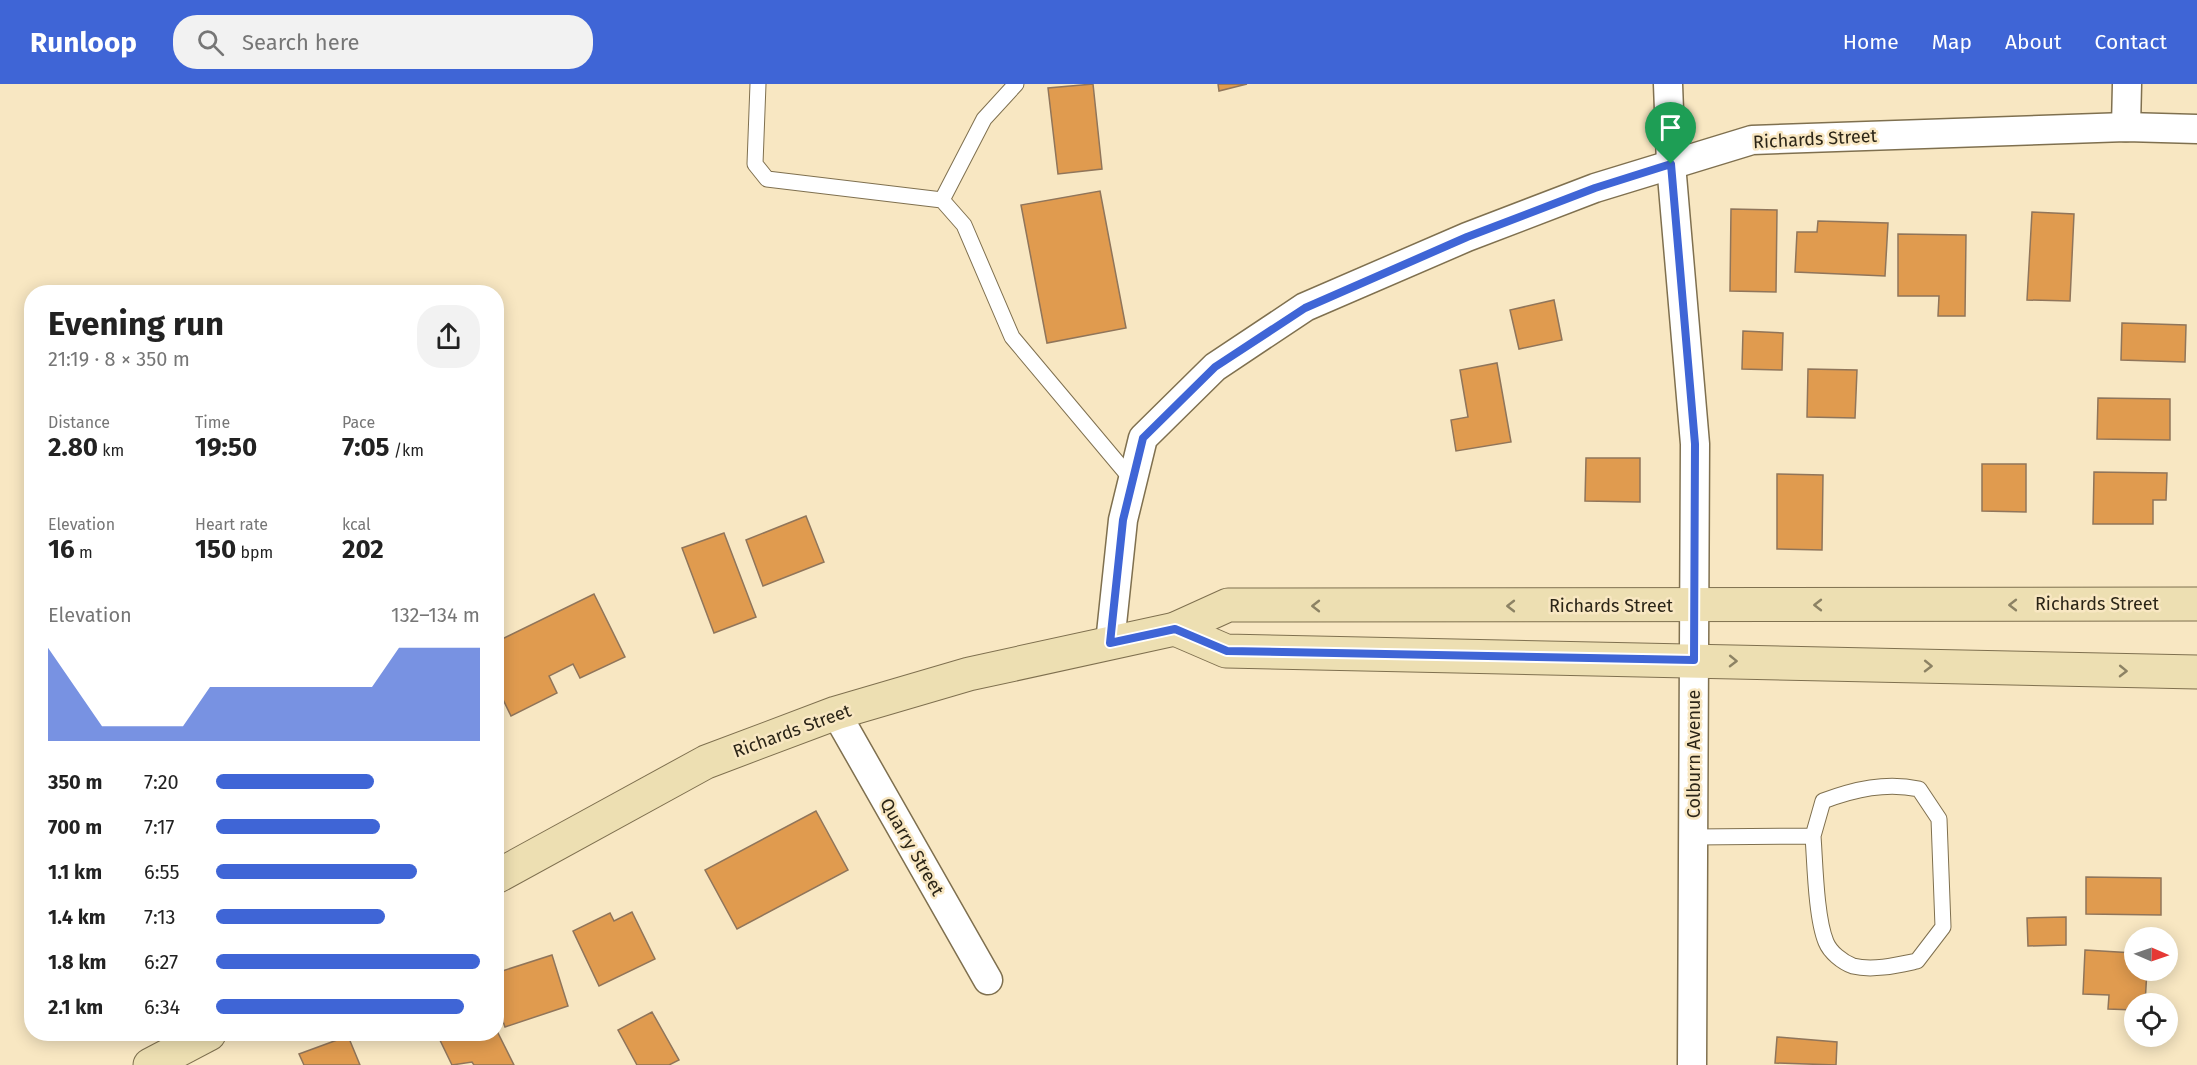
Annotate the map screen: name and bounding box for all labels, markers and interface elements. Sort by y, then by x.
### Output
search box [173,15,593,69]
text: Runloop [30,26,137,59]
icon: search [194,26,227,59]
text: Search here [242,29,360,56]
text: Home [1843,29,1899,55]
text: Map [1932,29,1972,55]
text: About [2005,29,2062,55]
text: Contact [2095,29,2167,55]
pin [1645,102,1696,164]
icon: arrive [1654,111,1687,144]
street label: Richards Street [1752,125,1878,153]
text: Evening run [48,304,224,344]
button: share [417,305,480,368]
text: 21:19 · 8 × 350 m [48,347,190,371]
text: Distance [48,413,110,432]
text: Time [195,413,230,432]
text: Pace [342,413,375,432]
text: 2.80 [48,432,98,463]
text: 19:50 [195,432,257,463]
text: 7:05 [342,432,390,463]
text: km [98,441,124,460]
text: /km [390,441,424,460]
text: Elevation [48,515,115,534]
text: Heart rate [195,515,268,534]
text: kcal [342,515,371,534]
text: 16 [48,534,75,565]
text: 150 [195,534,236,565]
text: 202 [342,534,384,565]
text: m [75,543,93,562]
text: bpm [236,543,273,562]
street label: Richards Street [2035,593,2160,615]
street label: Richards Street [1549,595,1674,617]
one-way arrow [1813,599,1822,612]
one-way arrow [2008,599,2017,611]
one-way arrow [1311,600,1320,612]
one-way arrow [1506,600,1515,612]
text: Elevation [48,603,132,627]
text: 132–134 m [391,603,480,627]
one-way arrow [1728,655,1737,668]
one-way arrow [1923,660,1932,672]
one-way arrow [2118,665,2127,677]
street label: Colburn Avenue [1683,690,1705,818]
street label: Richards Street [730,699,855,763]
text: 350 m [48,770,102,794]
text: 7:20 [144,770,179,794]
street label: Quarry Street [875,794,949,900]
text: 700 m [48,815,102,839]
text: 7:17 [144,815,174,839]
text: 1.1 km [48,860,102,884]
text: 6:55 [144,860,179,884]
text: 1.4 km [48,905,106,929]
text: 7:13 [144,905,176,929]
north arrow [2124,927,2178,981]
map controls [2124,927,2178,1047]
text: 1.8 km [48,950,106,974]
text: 6:27 [144,950,178,974]
button: locate [2124,993,2178,1047]
text: 2.1 km [48,995,103,1019]
text: 6:34 [144,995,180,1019]

